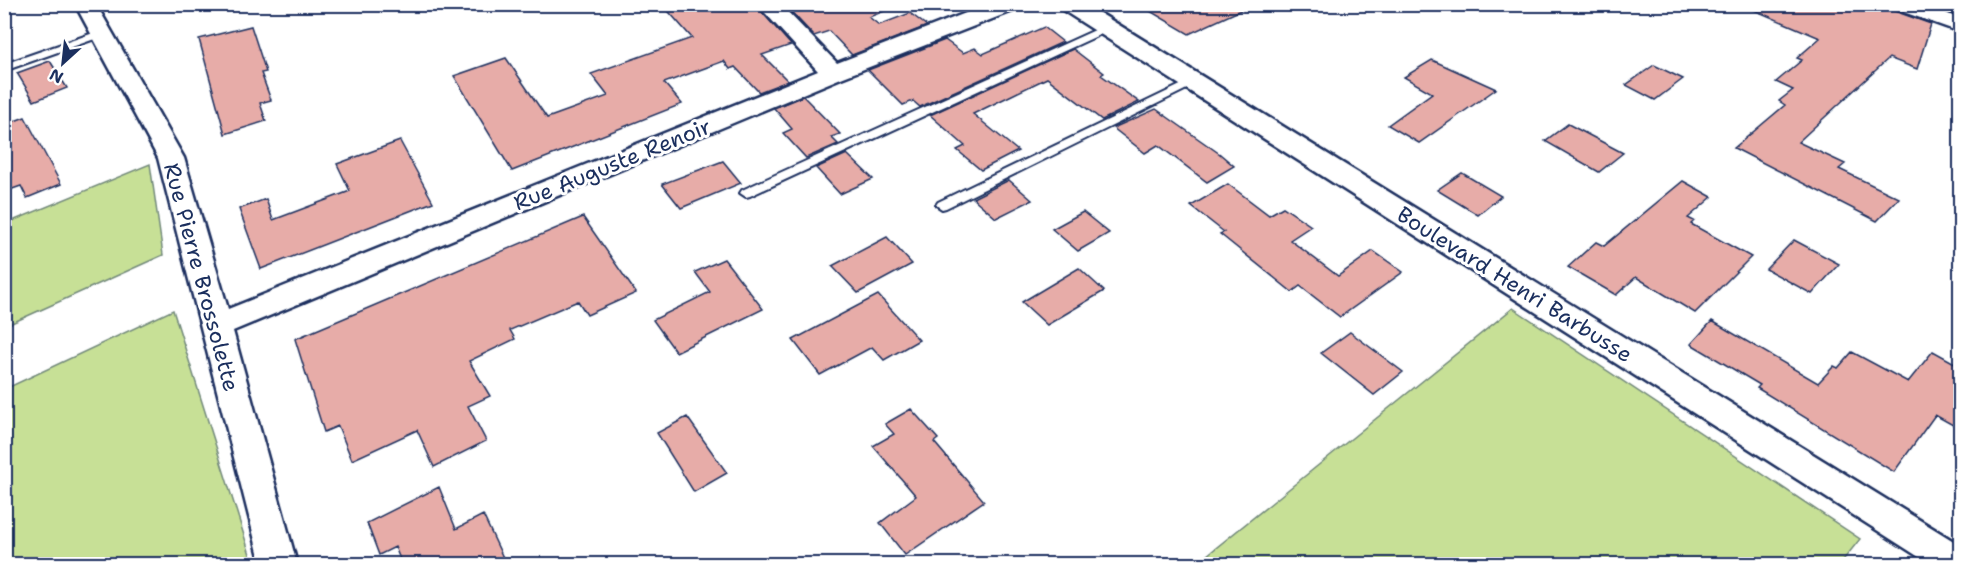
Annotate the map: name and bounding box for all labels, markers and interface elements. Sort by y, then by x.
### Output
north arrow [33,33,93,93]
text: N [46,64,67,88]
street label: Rue Auguste Renoir [509,112,715,217]
street label: Rue Pierre Brossolette [157,160,246,394]
street label: Boulevard Henri Barbusse [1391,200,1638,369]

